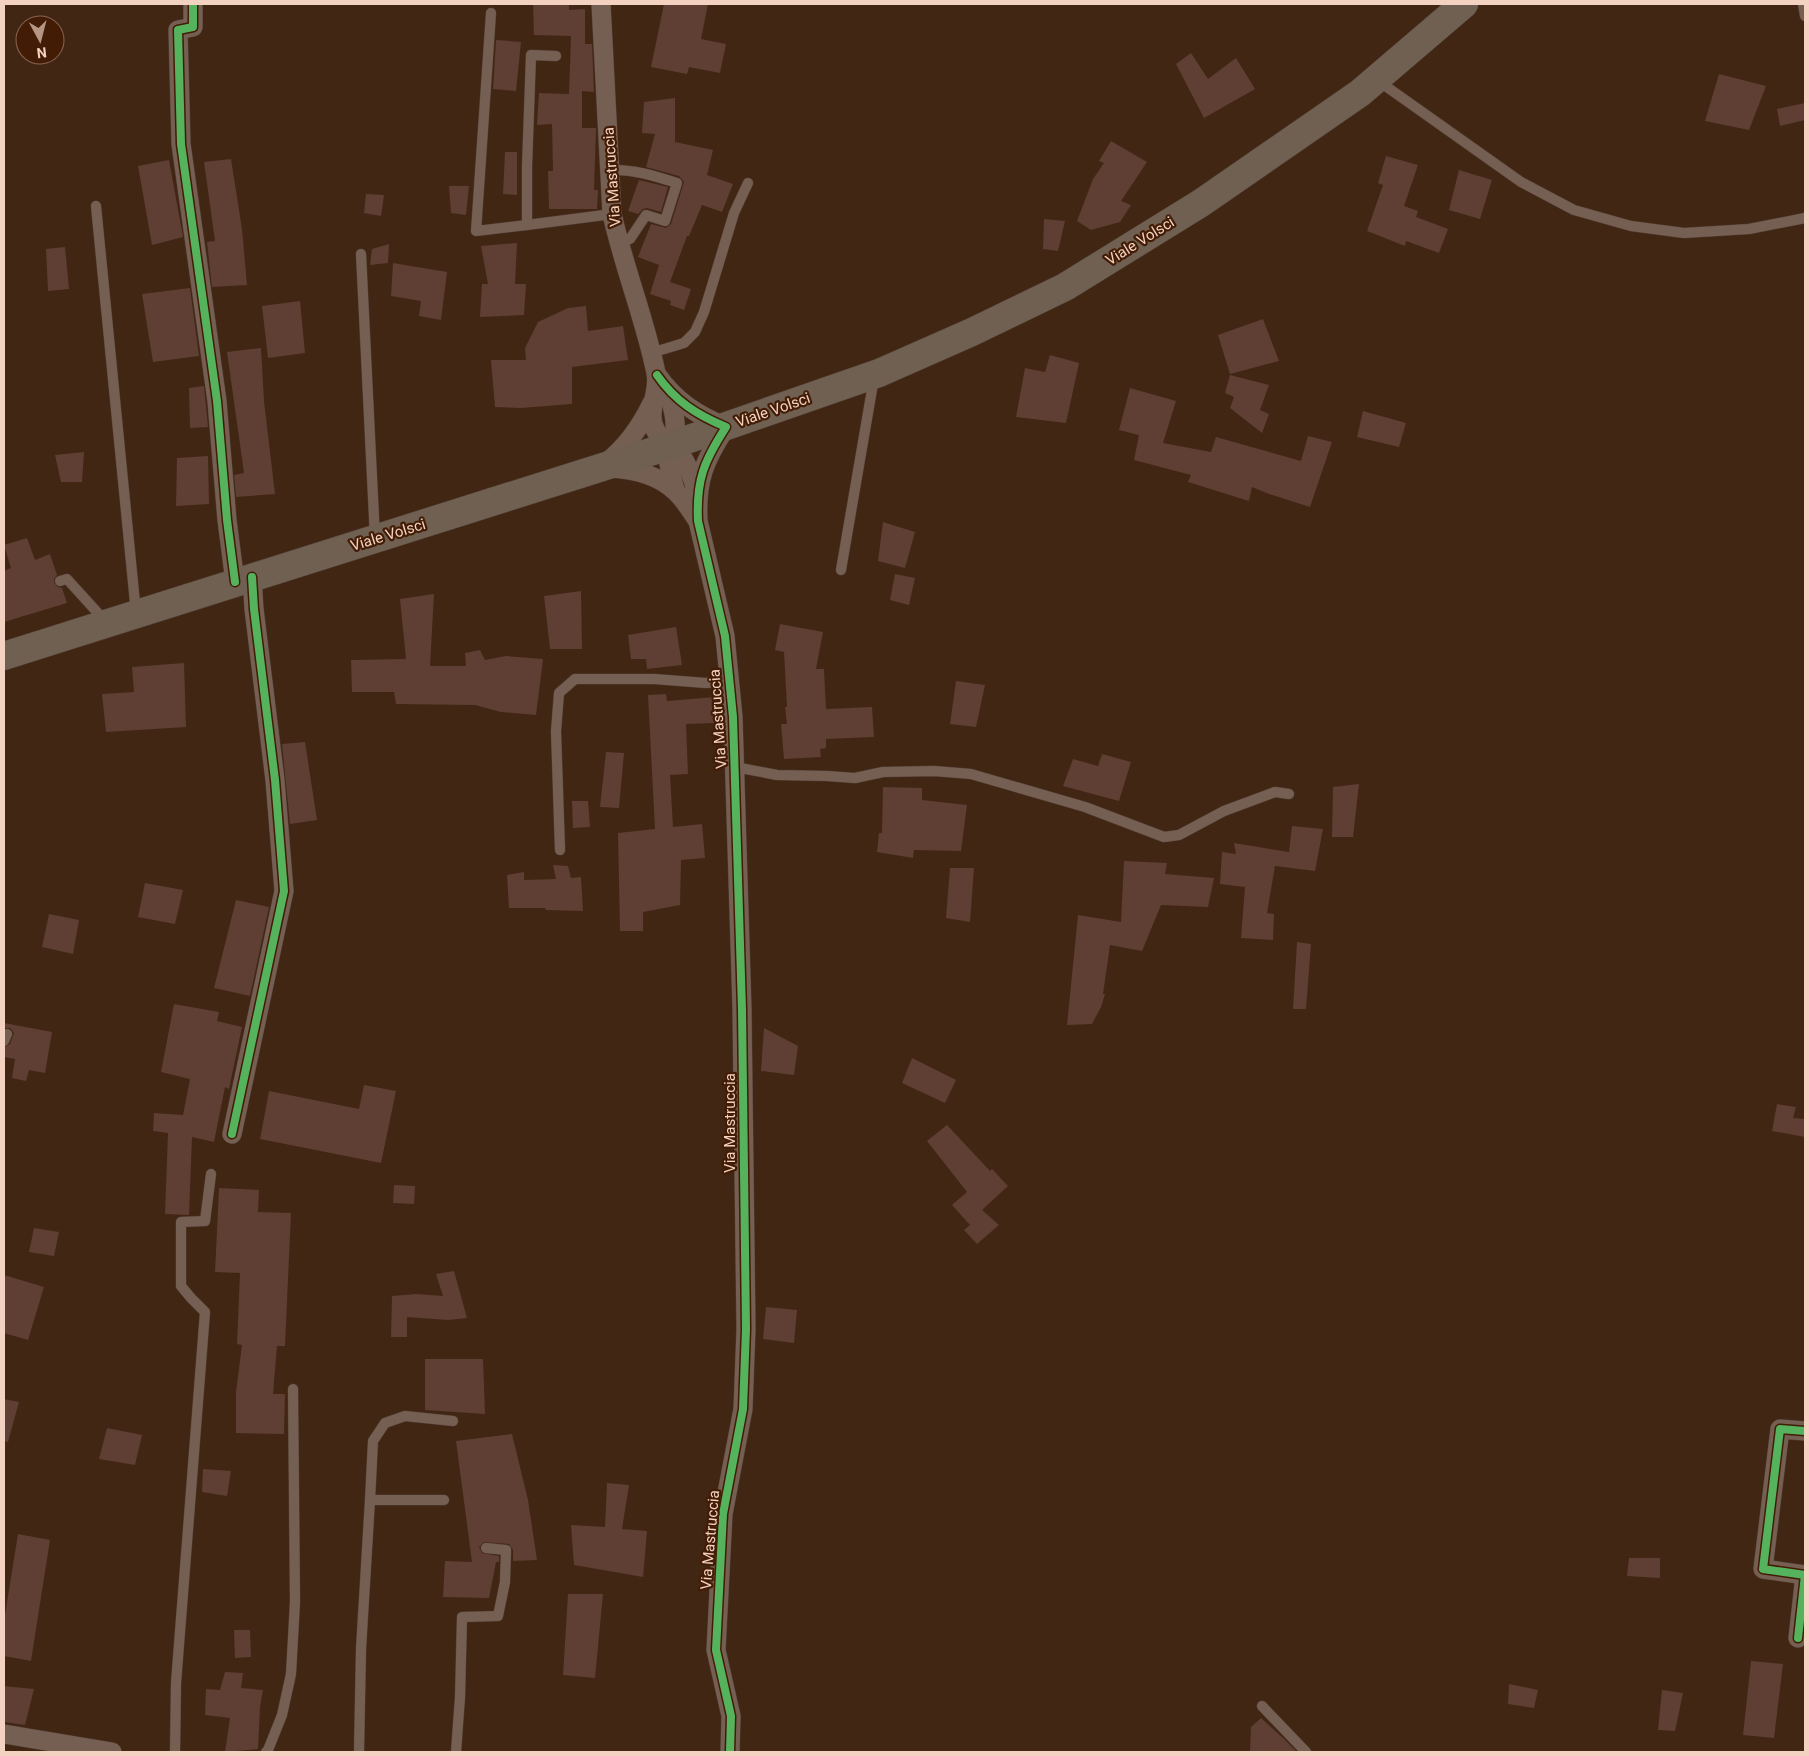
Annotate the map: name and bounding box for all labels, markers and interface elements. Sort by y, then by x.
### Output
north arrow [15,15,65,65]
text: N [36,44,47,61]
street label: Via Mastruccia [600,127,624,227]
street label: Viale Volsci [1102,213,1178,269]
street label: Viale Volsci [734,389,812,431]
street label: Viale Volsci [348,515,428,555]
street label: Via Mastruccia [706,669,730,769]
street label: Via Mastruccia [721,1073,739,1173]
street label: Via Mastruccia [697,1489,723,1591]

